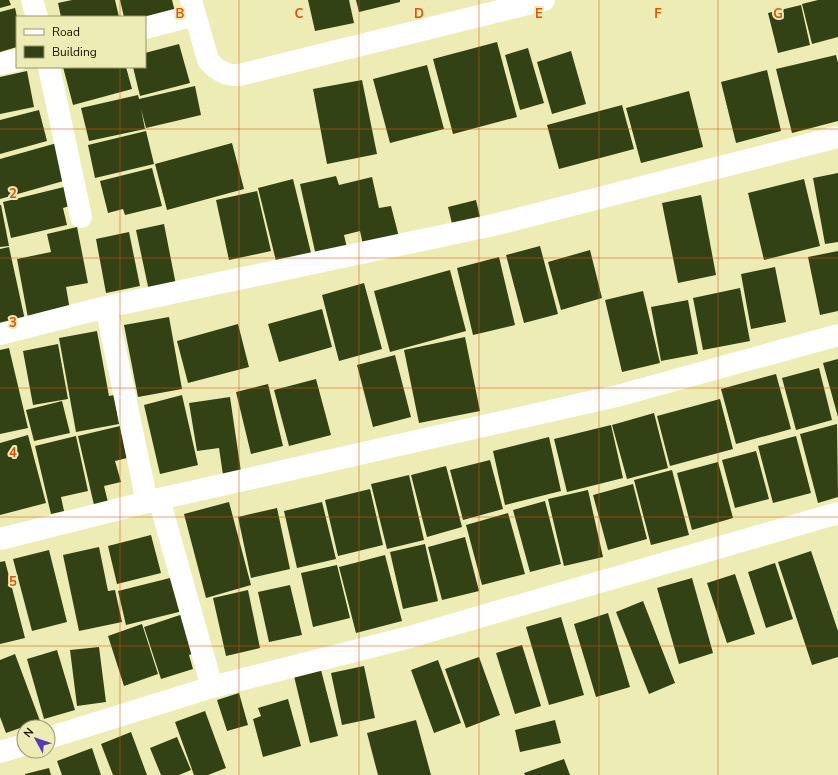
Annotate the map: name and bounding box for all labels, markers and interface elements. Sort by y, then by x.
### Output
text: B [176,5,185,23]
text: C [295,5,304,23]
text: D [414,5,424,23]
text: E [535,5,543,23]
text: F [654,5,662,23]
text: G [773,5,783,23]
legend [16,16,146,68]
text: Road [52,24,80,40]
text: Building [52,44,97,60]
text: 2 [9,185,17,203]
text: 3 [9,314,17,332]
text: 4 [9,444,17,462]
text: 5 [9,573,17,591]
north arrow [16,719,56,759]
text: N [20,725,37,741]

